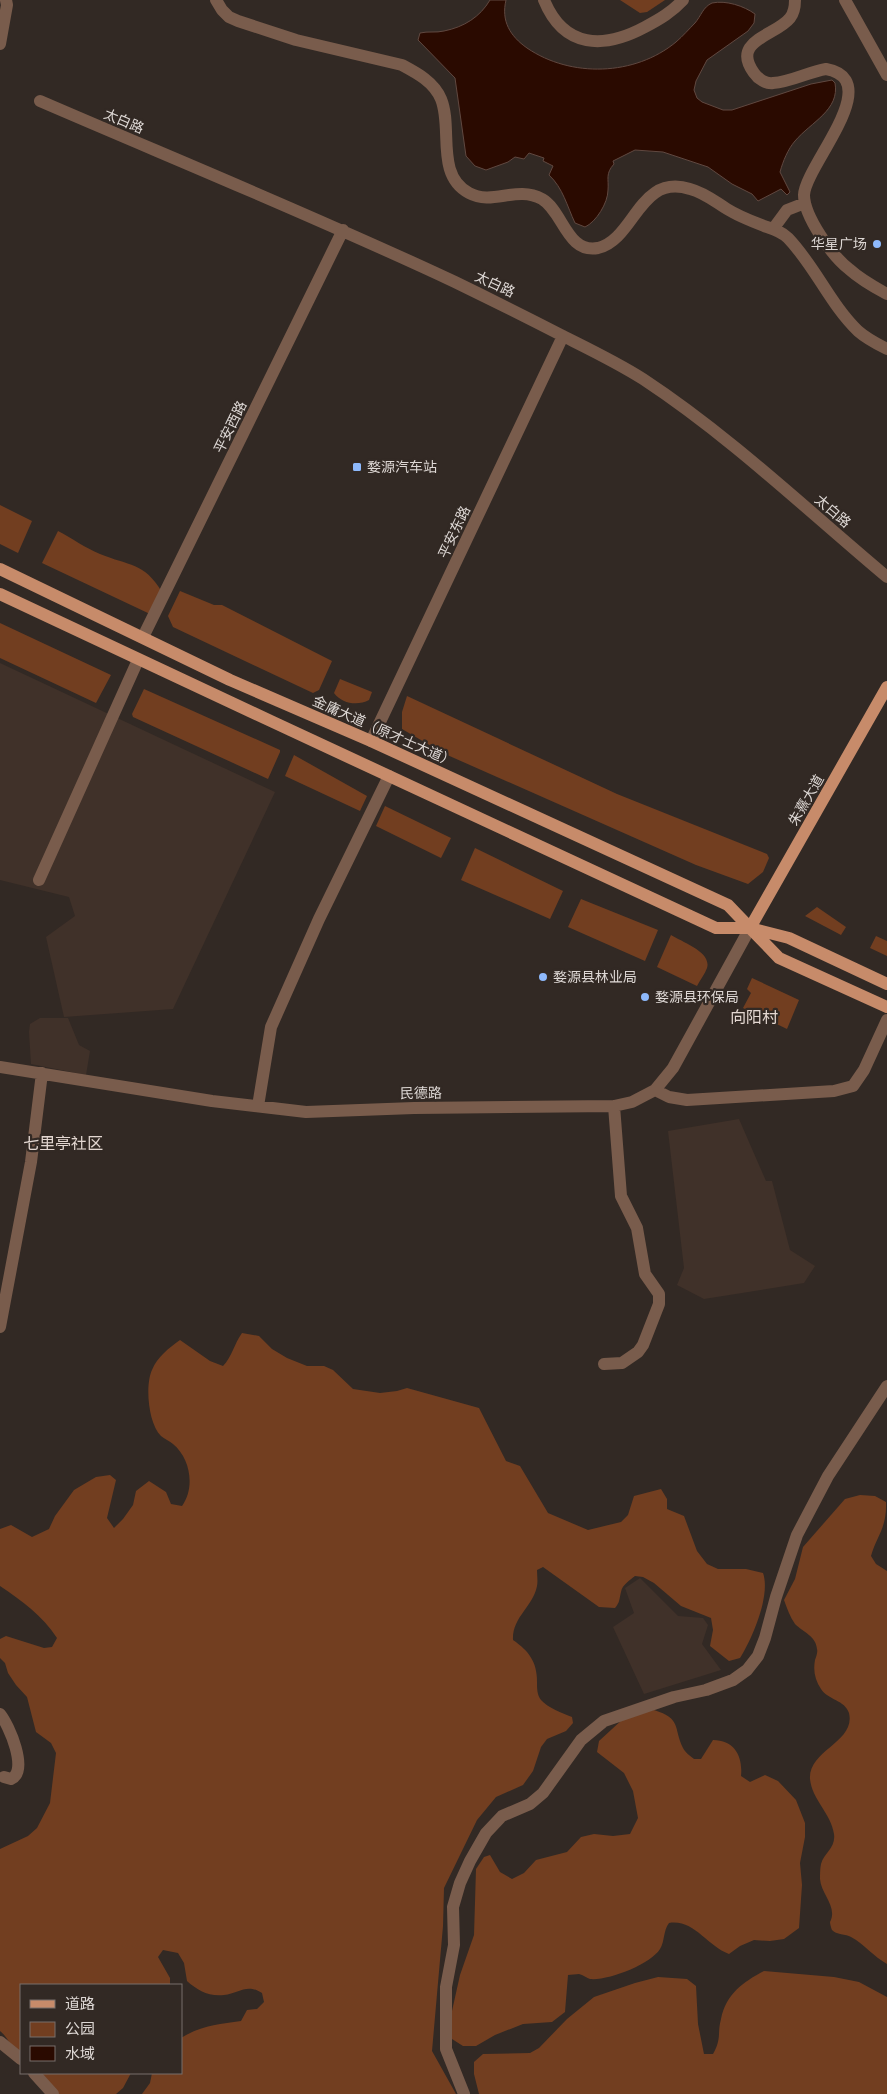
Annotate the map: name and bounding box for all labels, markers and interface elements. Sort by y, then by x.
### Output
street label: 太白路 [101,104,147,137]
place label: 华星广场 [811,234,867,253]
marker: 华星广场 [871,238,883,250]
street label: 太白路 [472,266,518,301]
street label: 平安西路 [209,397,250,456]
place label: 婺源汽车站 [367,457,437,476]
marker: 婺源汽车站 [351,461,363,473]
street label: 太白路 [811,490,855,532]
street label: 平安东路 [433,502,474,561]
street label: 金庸大道（原才士大道） [310,691,458,771]
street label: 朱熹大道 [783,771,828,829]
place label: 婺源县林业局 [553,967,637,986]
marker: 婺源县林业局 [537,971,549,983]
place label: 婺源县环保局 [655,987,739,1006]
marker: 婺源县环保局 [639,991,651,1003]
district label: 向阳村 [730,1006,778,1028]
street label: 民德路 [400,1083,442,1102]
district label: 七里亭社区 [23,1132,103,1154]
legend [20,1984,182,2074]
text: 道路 [65,1993,95,2013]
text: 公园 [65,2018,95,2038]
text: 水域 [65,2043,95,2063]

